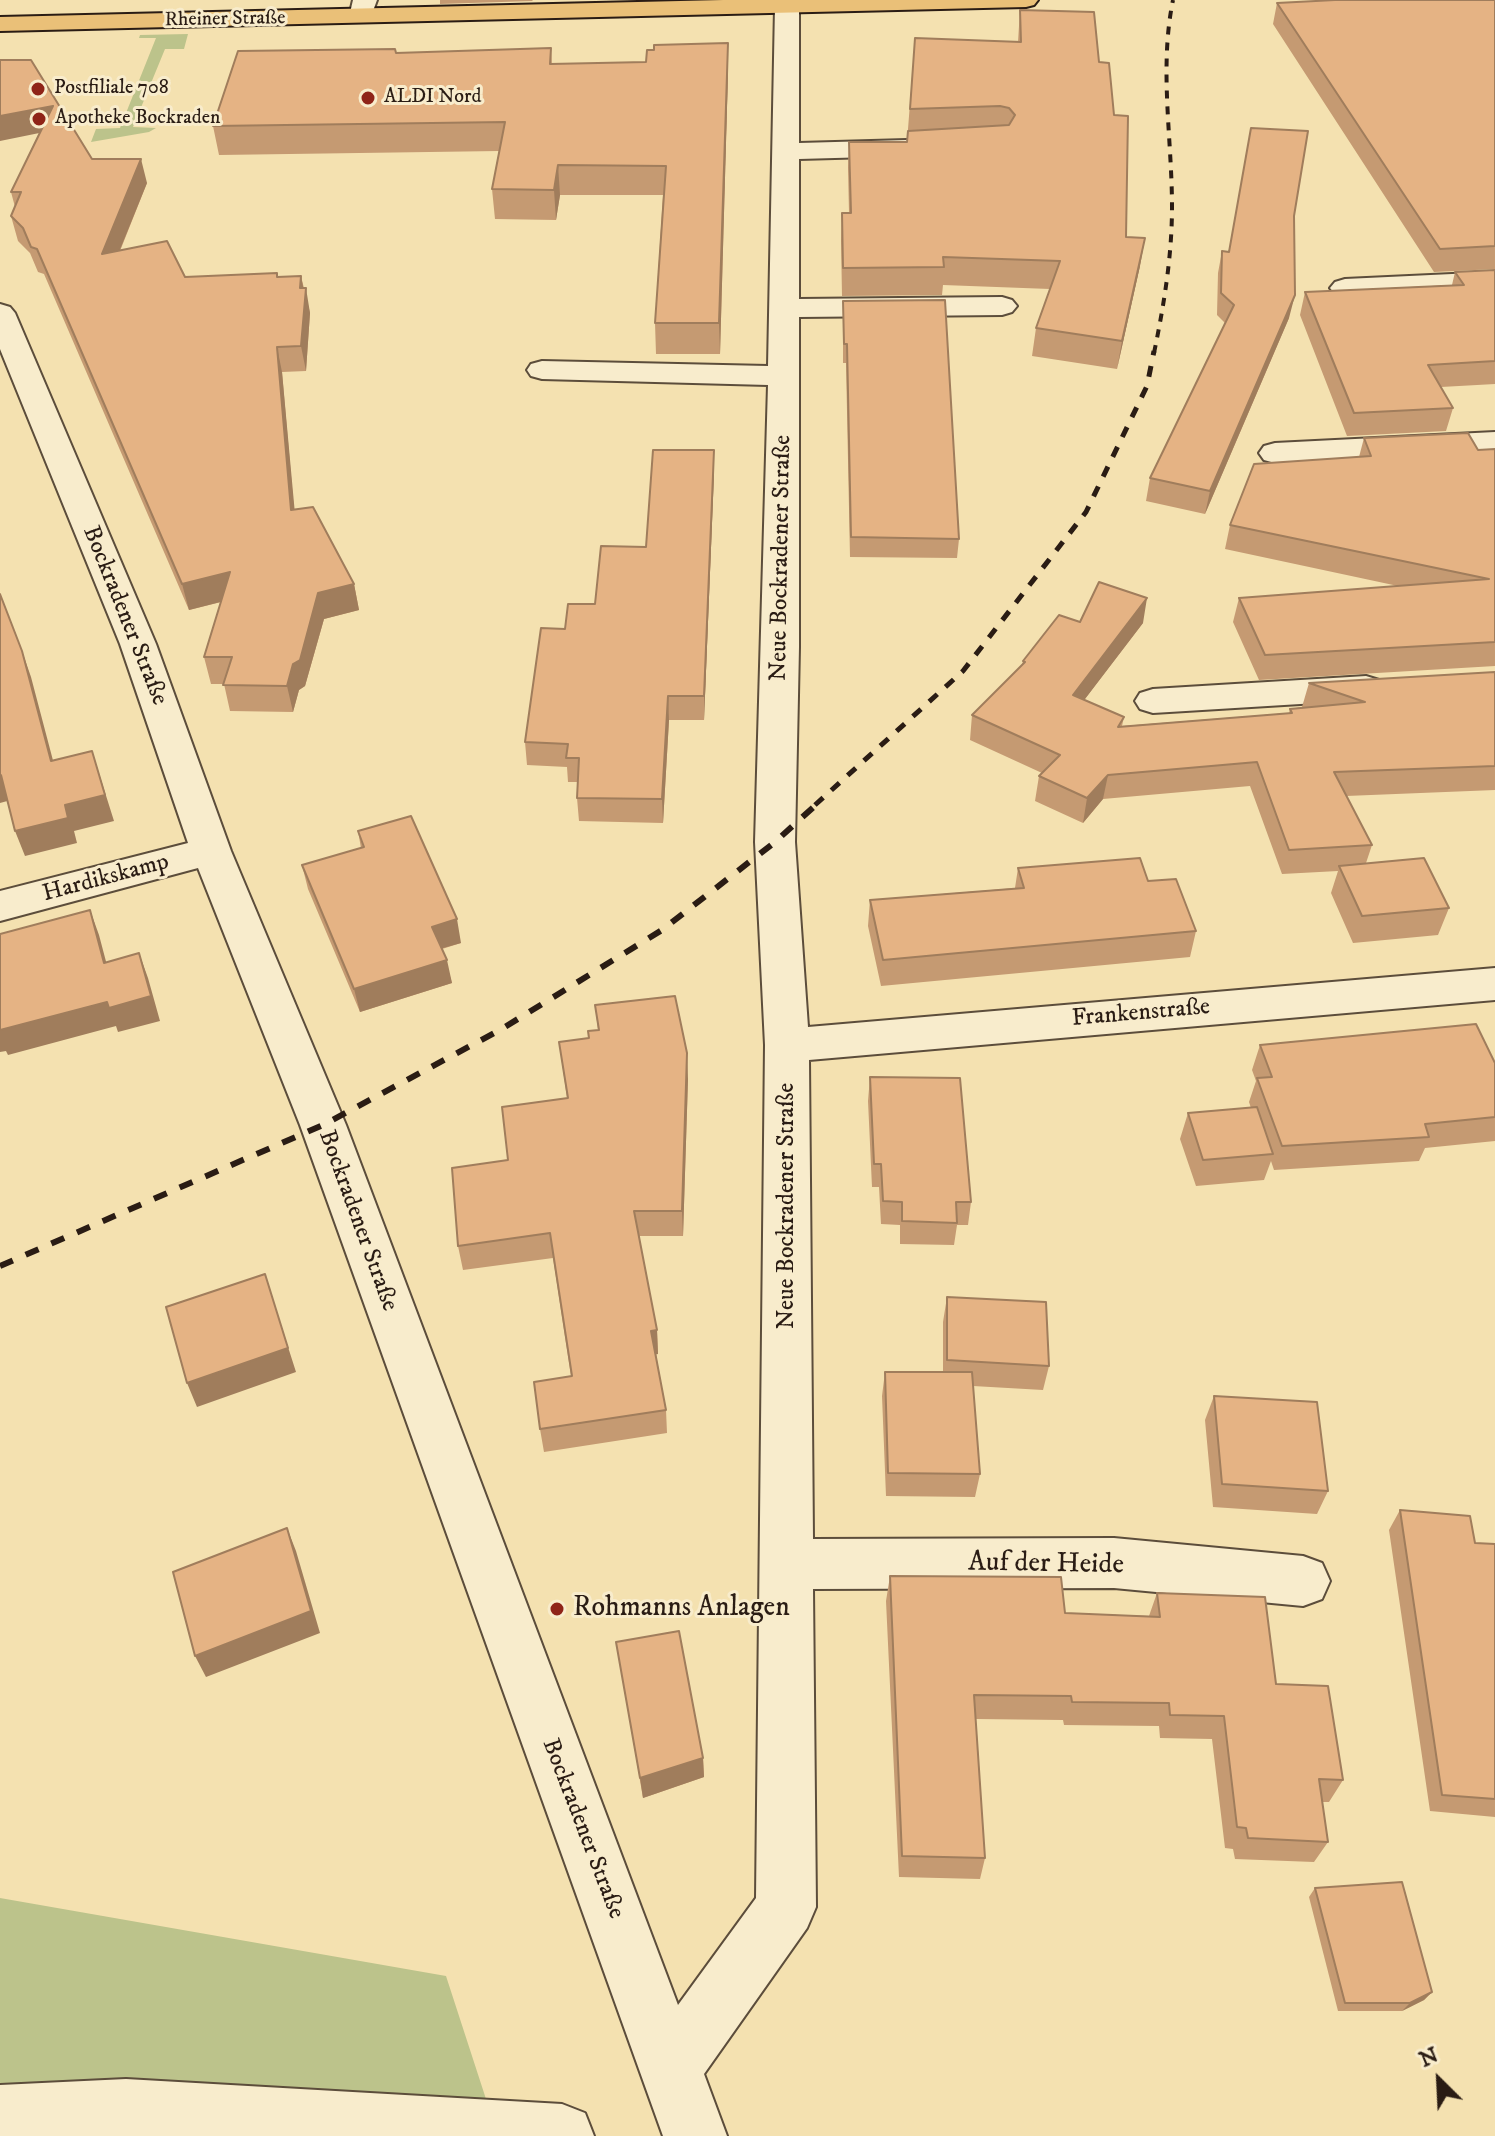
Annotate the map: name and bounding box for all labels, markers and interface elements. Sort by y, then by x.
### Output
street label: Rheiner Straße [164,7,286,33]
place label: Postfiliale 708 [54,77,169,101]
marker: Postfiliale 708 [29,80,47,98]
place label: ALDI Nord [384,86,481,110]
marker: ALDI Nord [359,89,377,107]
place label: Apotheke Bockraden [55,107,220,131]
marker: Apotheke Bockraden [30,110,48,128]
street label: Neue Bockradener Straße [765,435,799,681]
street label: Bockradener Straße [75,522,173,710]
street label: Hardikskamp [40,848,172,910]
street label: Frankenstraße [1071,994,1211,1034]
street label: Neue Bockradener Straße [774,1083,802,1329]
street label: Bockradener Straße [311,1127,403,1315]
street label: Auf der Heide [968,1547,1124,1583]
place label: Rohmanns Anlagen [573,1592,790,1626]
marker: Rohmanns Anlagen [548,1600,566,1618]
street label: Bockradener Straße [534,1735,630,1923]
north arrow [1399,2040,1479,2120]
text: N [1415,2042,1443,2074]

